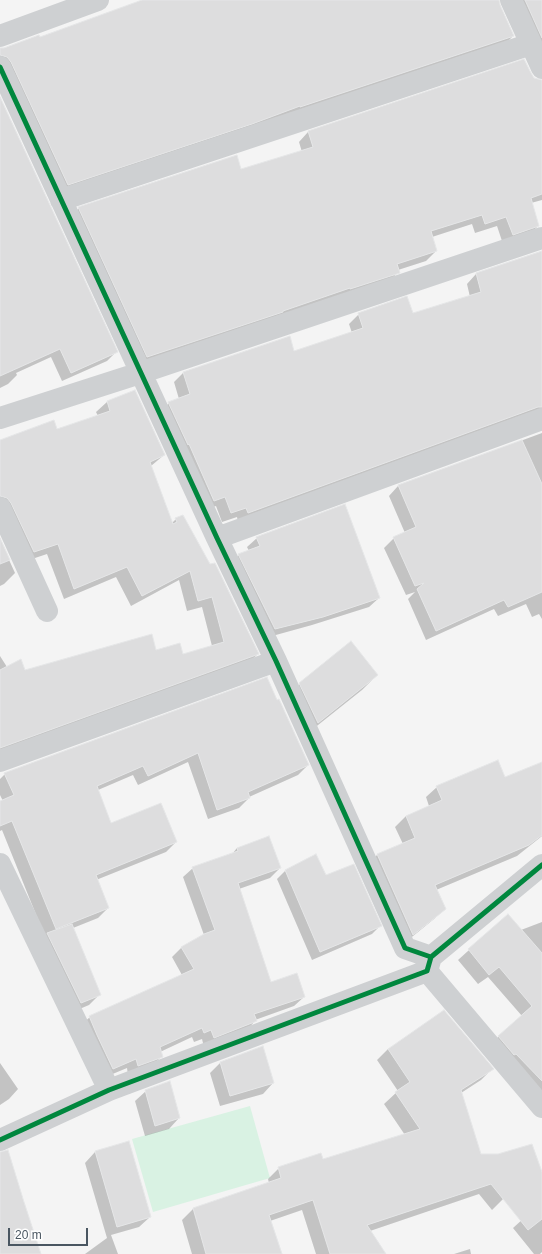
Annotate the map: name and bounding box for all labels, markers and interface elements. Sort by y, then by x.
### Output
scale bar [10,1220,90,1246]
text: 20 m [15,1228,42,1242]

